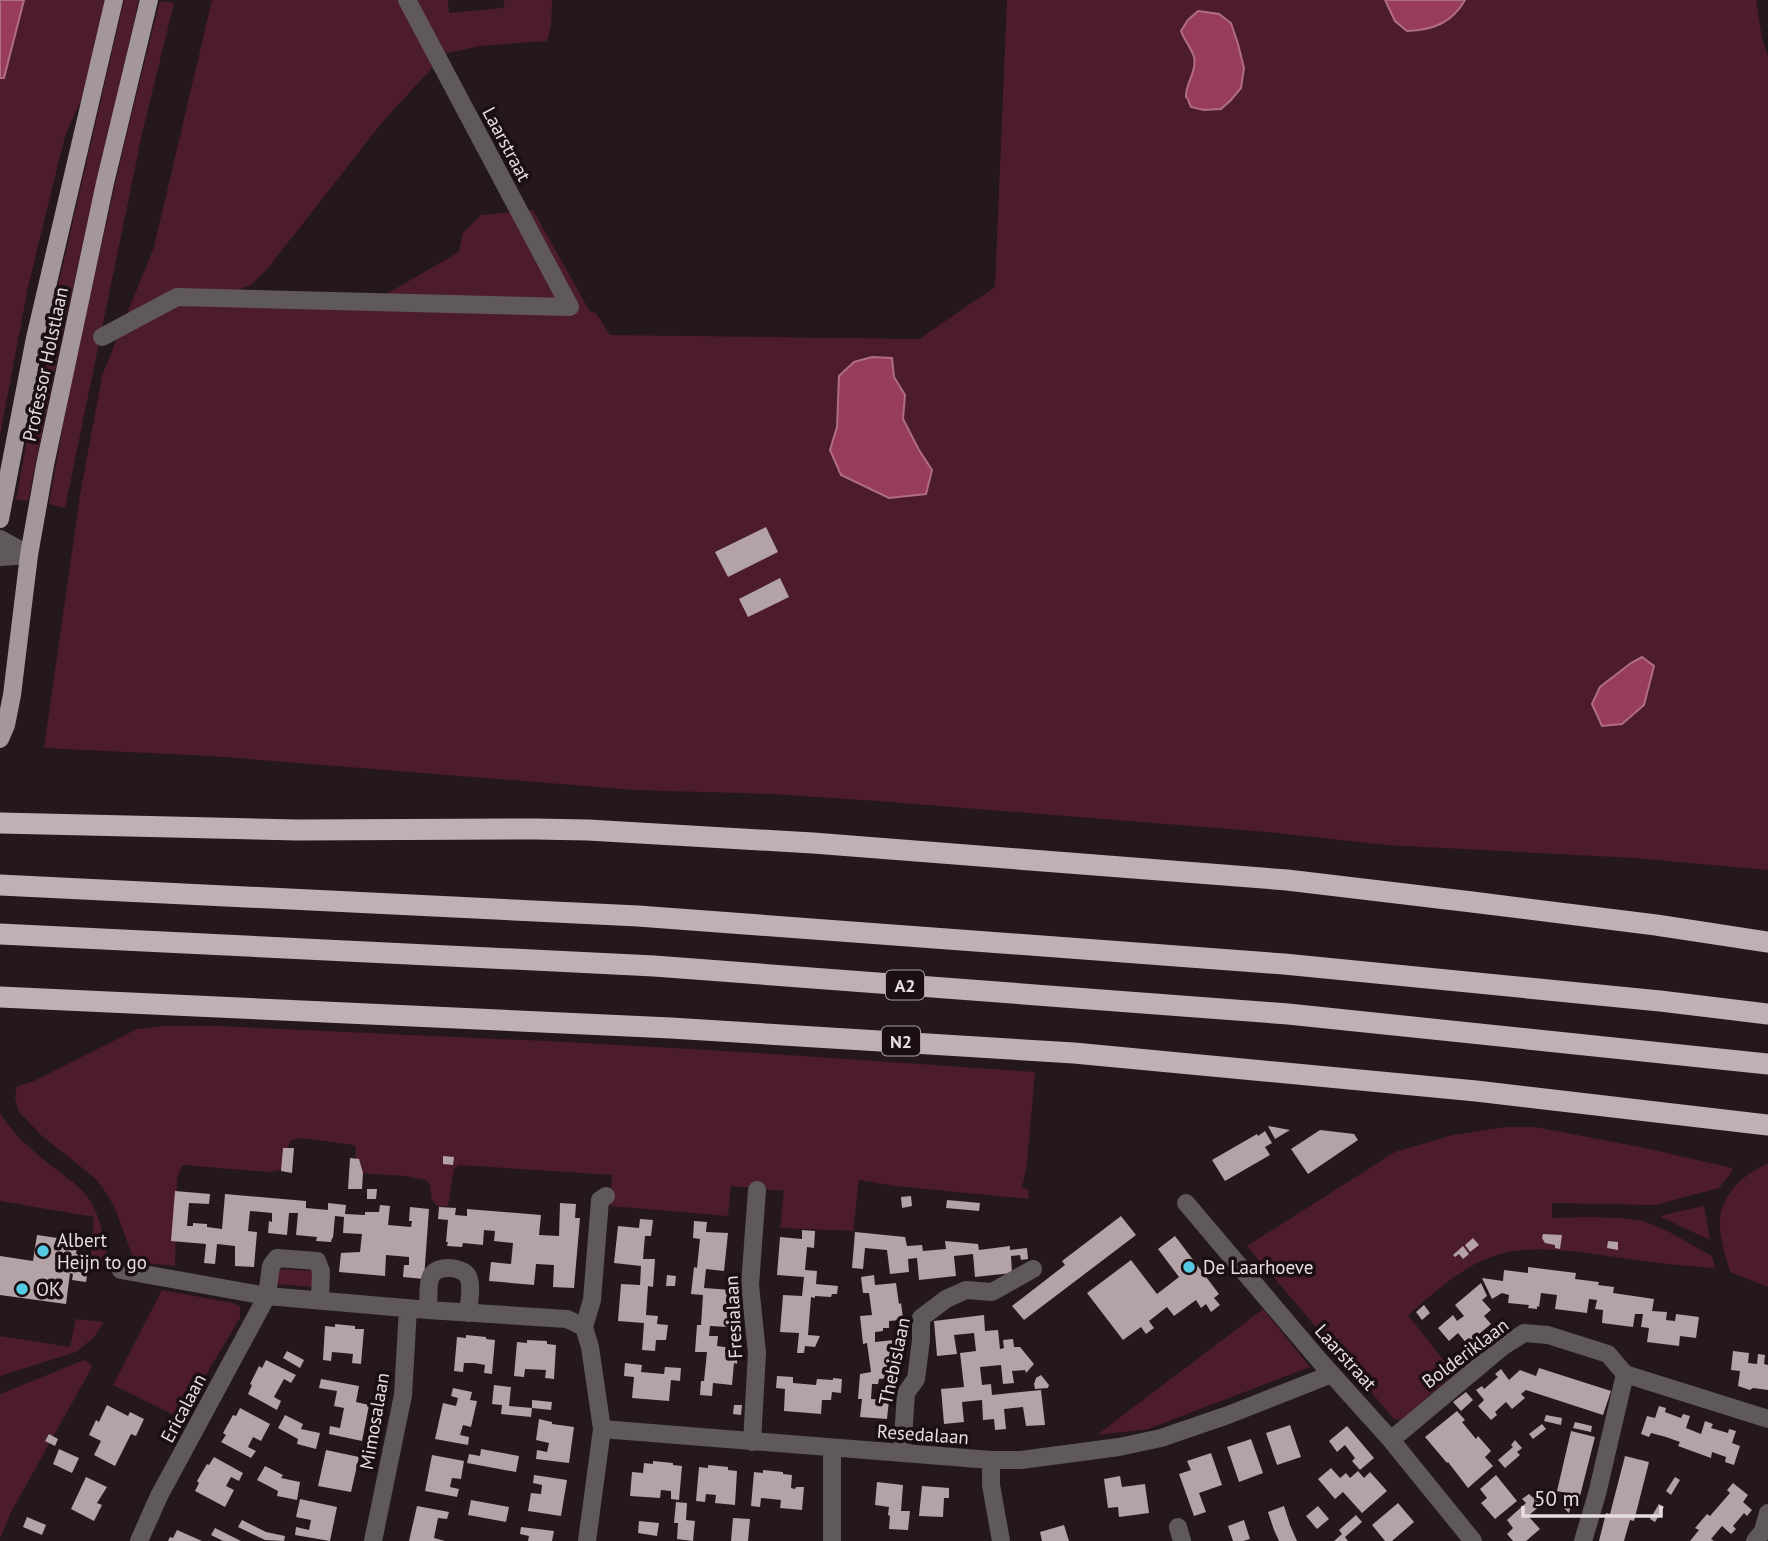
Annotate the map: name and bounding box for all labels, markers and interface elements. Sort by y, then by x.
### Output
street label: Laarstraat [477,103,537,186]
street label: Professor Holstlaan [17,285,73,443]
road number: A2 [886,970,924,1000]
road number: N2 [882,1026,920,1056]
place label: Albert Heijn to go [57,1228,147,1274]
marker: Albert Heijn to go [35,1243,51,1259]
place label: De Laarhoeve [1203,1255,1313,1279]
marker: De Laarhoeve [1181,1259,1197,1275]
street label: Fresialaan [719,1275,747,1359]
place label: OK [36,1277,61,1301]
marker: OK [14,1281,30,1297]
street label: Bolderiklaan [1417,1313,1513,1393]
street label: Thebislaan [873,1315,915,1407]
street label: Laarstraat [1310,1319,1382,1396]
street label: Ericalaan [155,1369,211,1447]
street label: Mimosalaan [354,1371,394,1471]
street label: Resedalaan [876,1419,970,1449]
scale bar [1523,1474,1661,1518]
text: 50 m [1534,1485,1580,1512]

